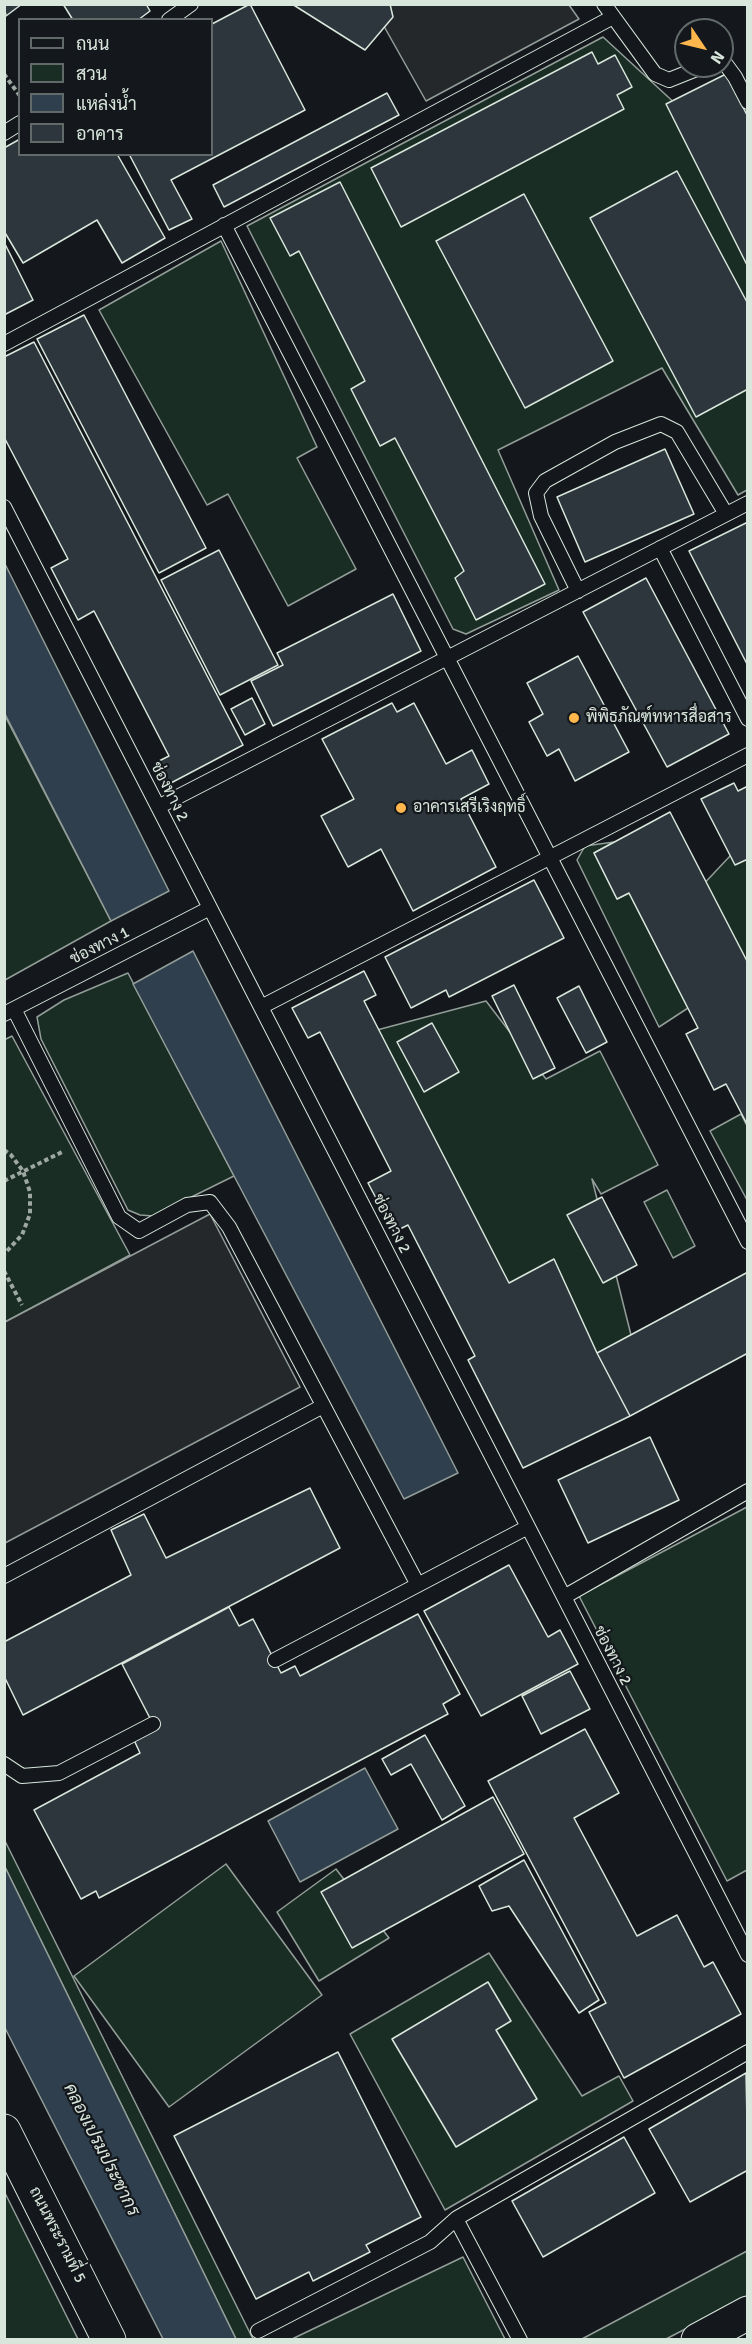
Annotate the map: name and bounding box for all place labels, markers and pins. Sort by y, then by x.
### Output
place label: พิพิธภัณฑ์ทหารสื่อสาร [586,708,732,728]
marker: พิพิธภัณฑ์ทหารสื่อสาร [567,711,581,725]
place label: อาคารเสรีเริงฤทธิ์ [413,798,526,818]
marker: อาคารเสรีเริงฤทธิ์ [394,801,408,815]

